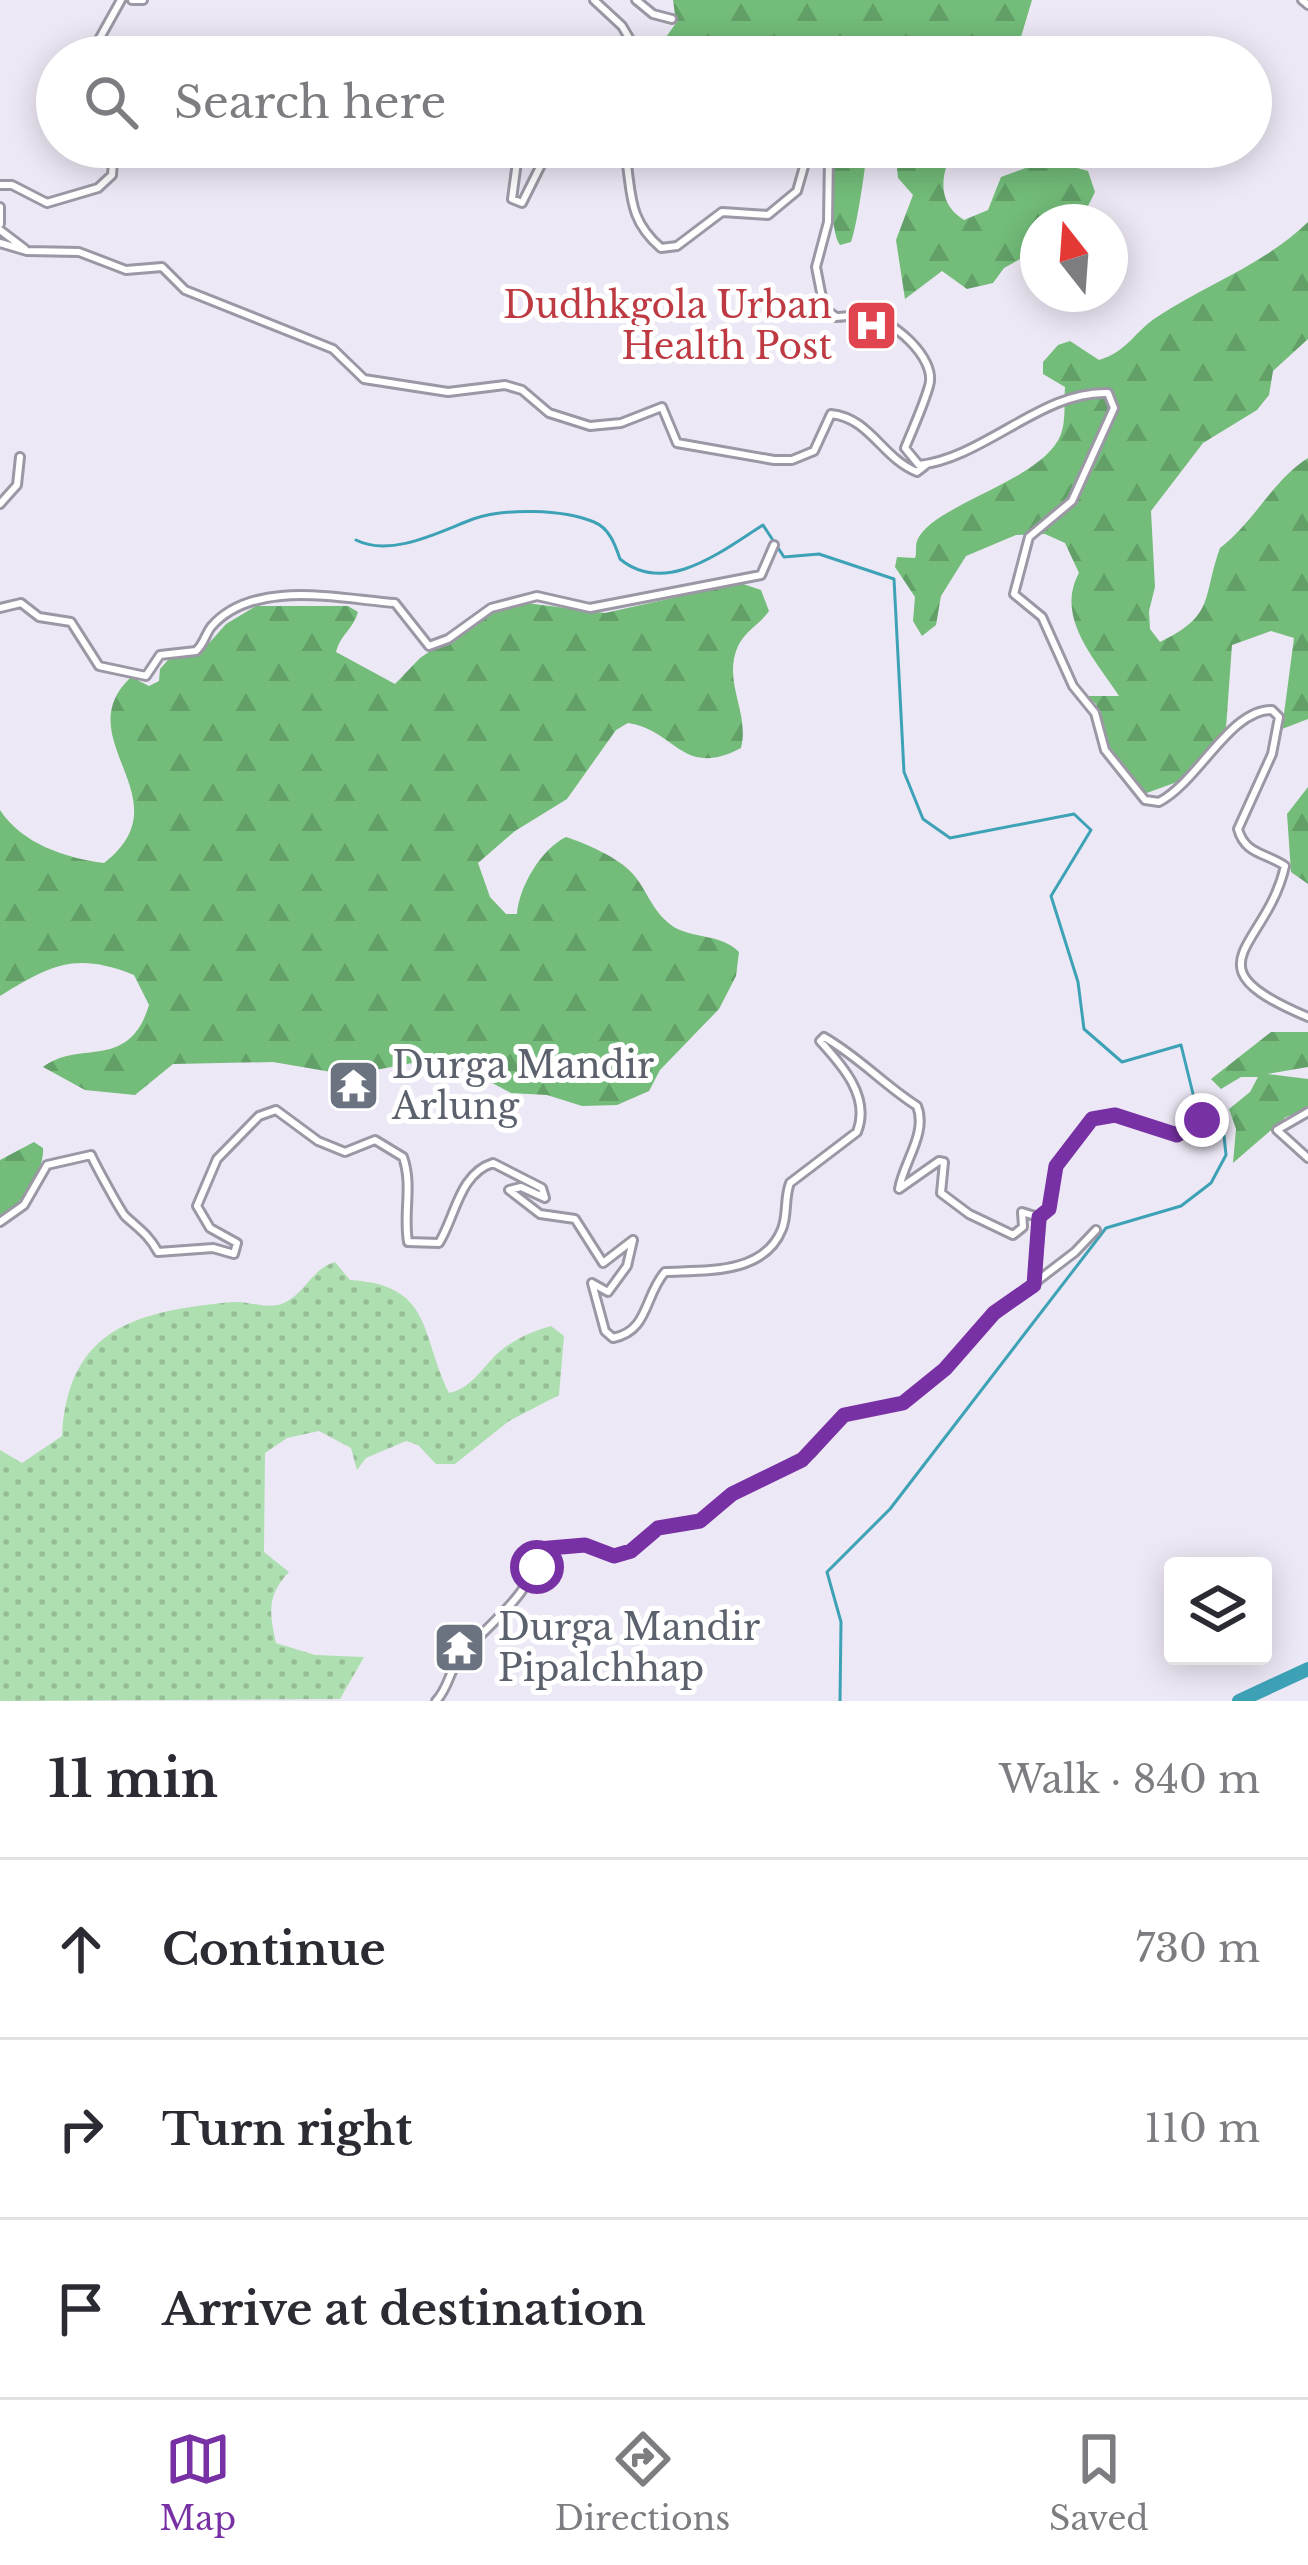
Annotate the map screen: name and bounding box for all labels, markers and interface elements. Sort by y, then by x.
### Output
search box [36,36,1272,168]
icon: search [78,69,144,135]
text: Search here [174,74,446,130]
north arrow [1020,204,1128,312]
place label: Dudhkgola Urban Health Post [503,283,832,369]
hospital icon: Dudhkgola Urban Health Post [843,298,899,354]
place label: Durga Mandir Arlung [391,1043,654,1129]
temple icon: Durga Mandir Arlung [325,1058,381,1114]
route end [1175,1093,1229,1147]
route start [510,1540,564,1594]
map controls [1164,1557,1272,1665]
button: layers [1164,1557,1272,1665]
place label: Durga Mandir Pipalchhap [498,1605,760,1691]
temple icon: Durga Mandir Pipalchhap [431,1620,487,1676]
text: 11 min [48,1748,218,1811]
text: Walk · 840 m [999,1755,1260,1804]
icon: ahead [48,1916,114,1982]
text: Continue [162,1921,386,1977]
text: 730 m [1136,1924,1260,1973]
icon: right [48,2096,114,2162]
text: Turn right [162,2101,412,2157]
text: 110 m [1144,2104,1260,2153]
icon: arrive [48,2276,114,2342]
text: Arrive at destination [162,2281,646,2337]
tab: Map [159,2426,236,2539]
tab: Directions [555,2426,730,2539]
tab: Saved [1049,2426,1149,2539]

